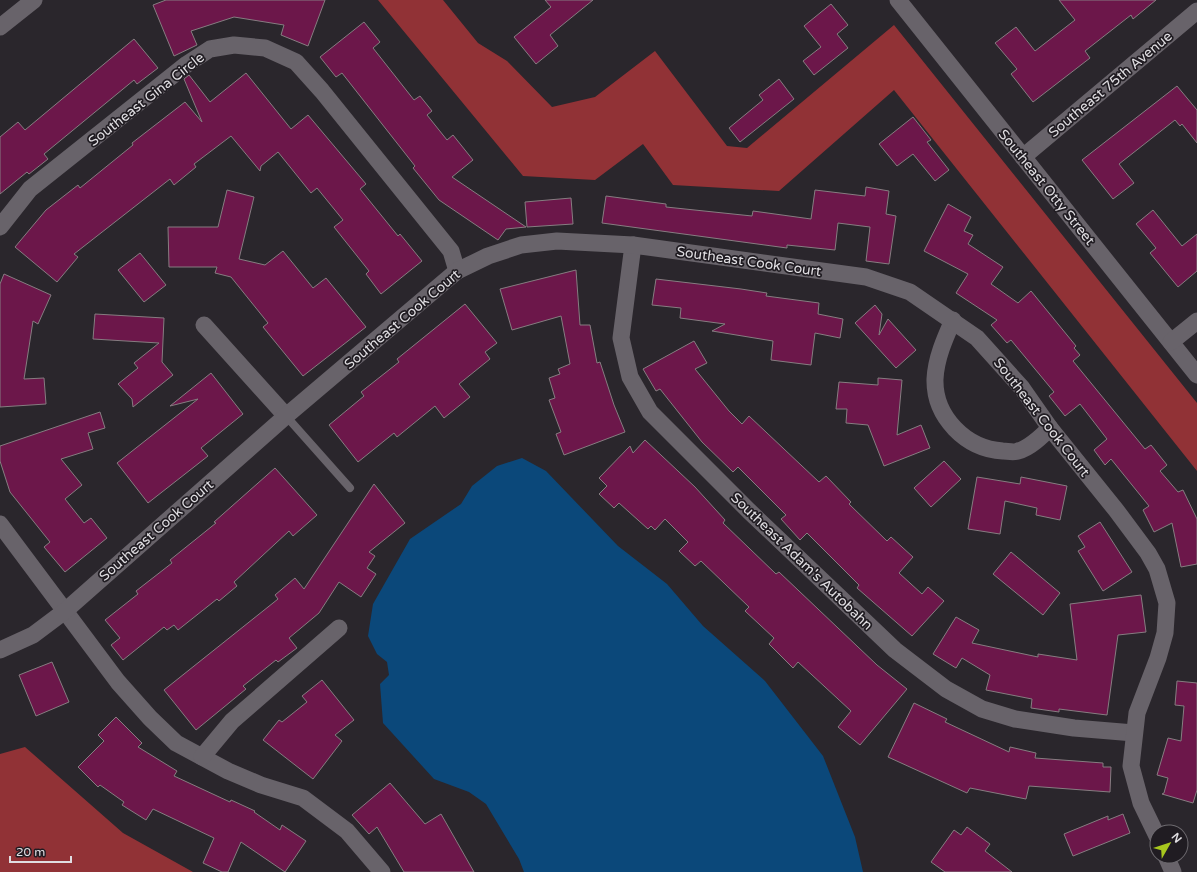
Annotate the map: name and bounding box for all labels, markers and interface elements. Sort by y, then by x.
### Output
street label: Southeast 75th Avenue [1045,28,1176,141]
street label: Southeast Gina Circle [85,49,208,150]
street label: Southeast Otty Street [995,126,1099,249]
street label: Southeast Cook Court [675,243,823,280]
street label: Southeast Cook Court [341,266,464,373]
street label: Southeast Cook Court [990,355,1094,481]
street label: Southeast Cook Court [96,476,217,585]
street label: Southeast Adam's Autobahn [727,489,876,634]
north arrow [1149,824,1189,864]
text: N [1169,830,1184,846]
scale bar [10,838,71,864]
text: 20 m [16,845,45,859]

